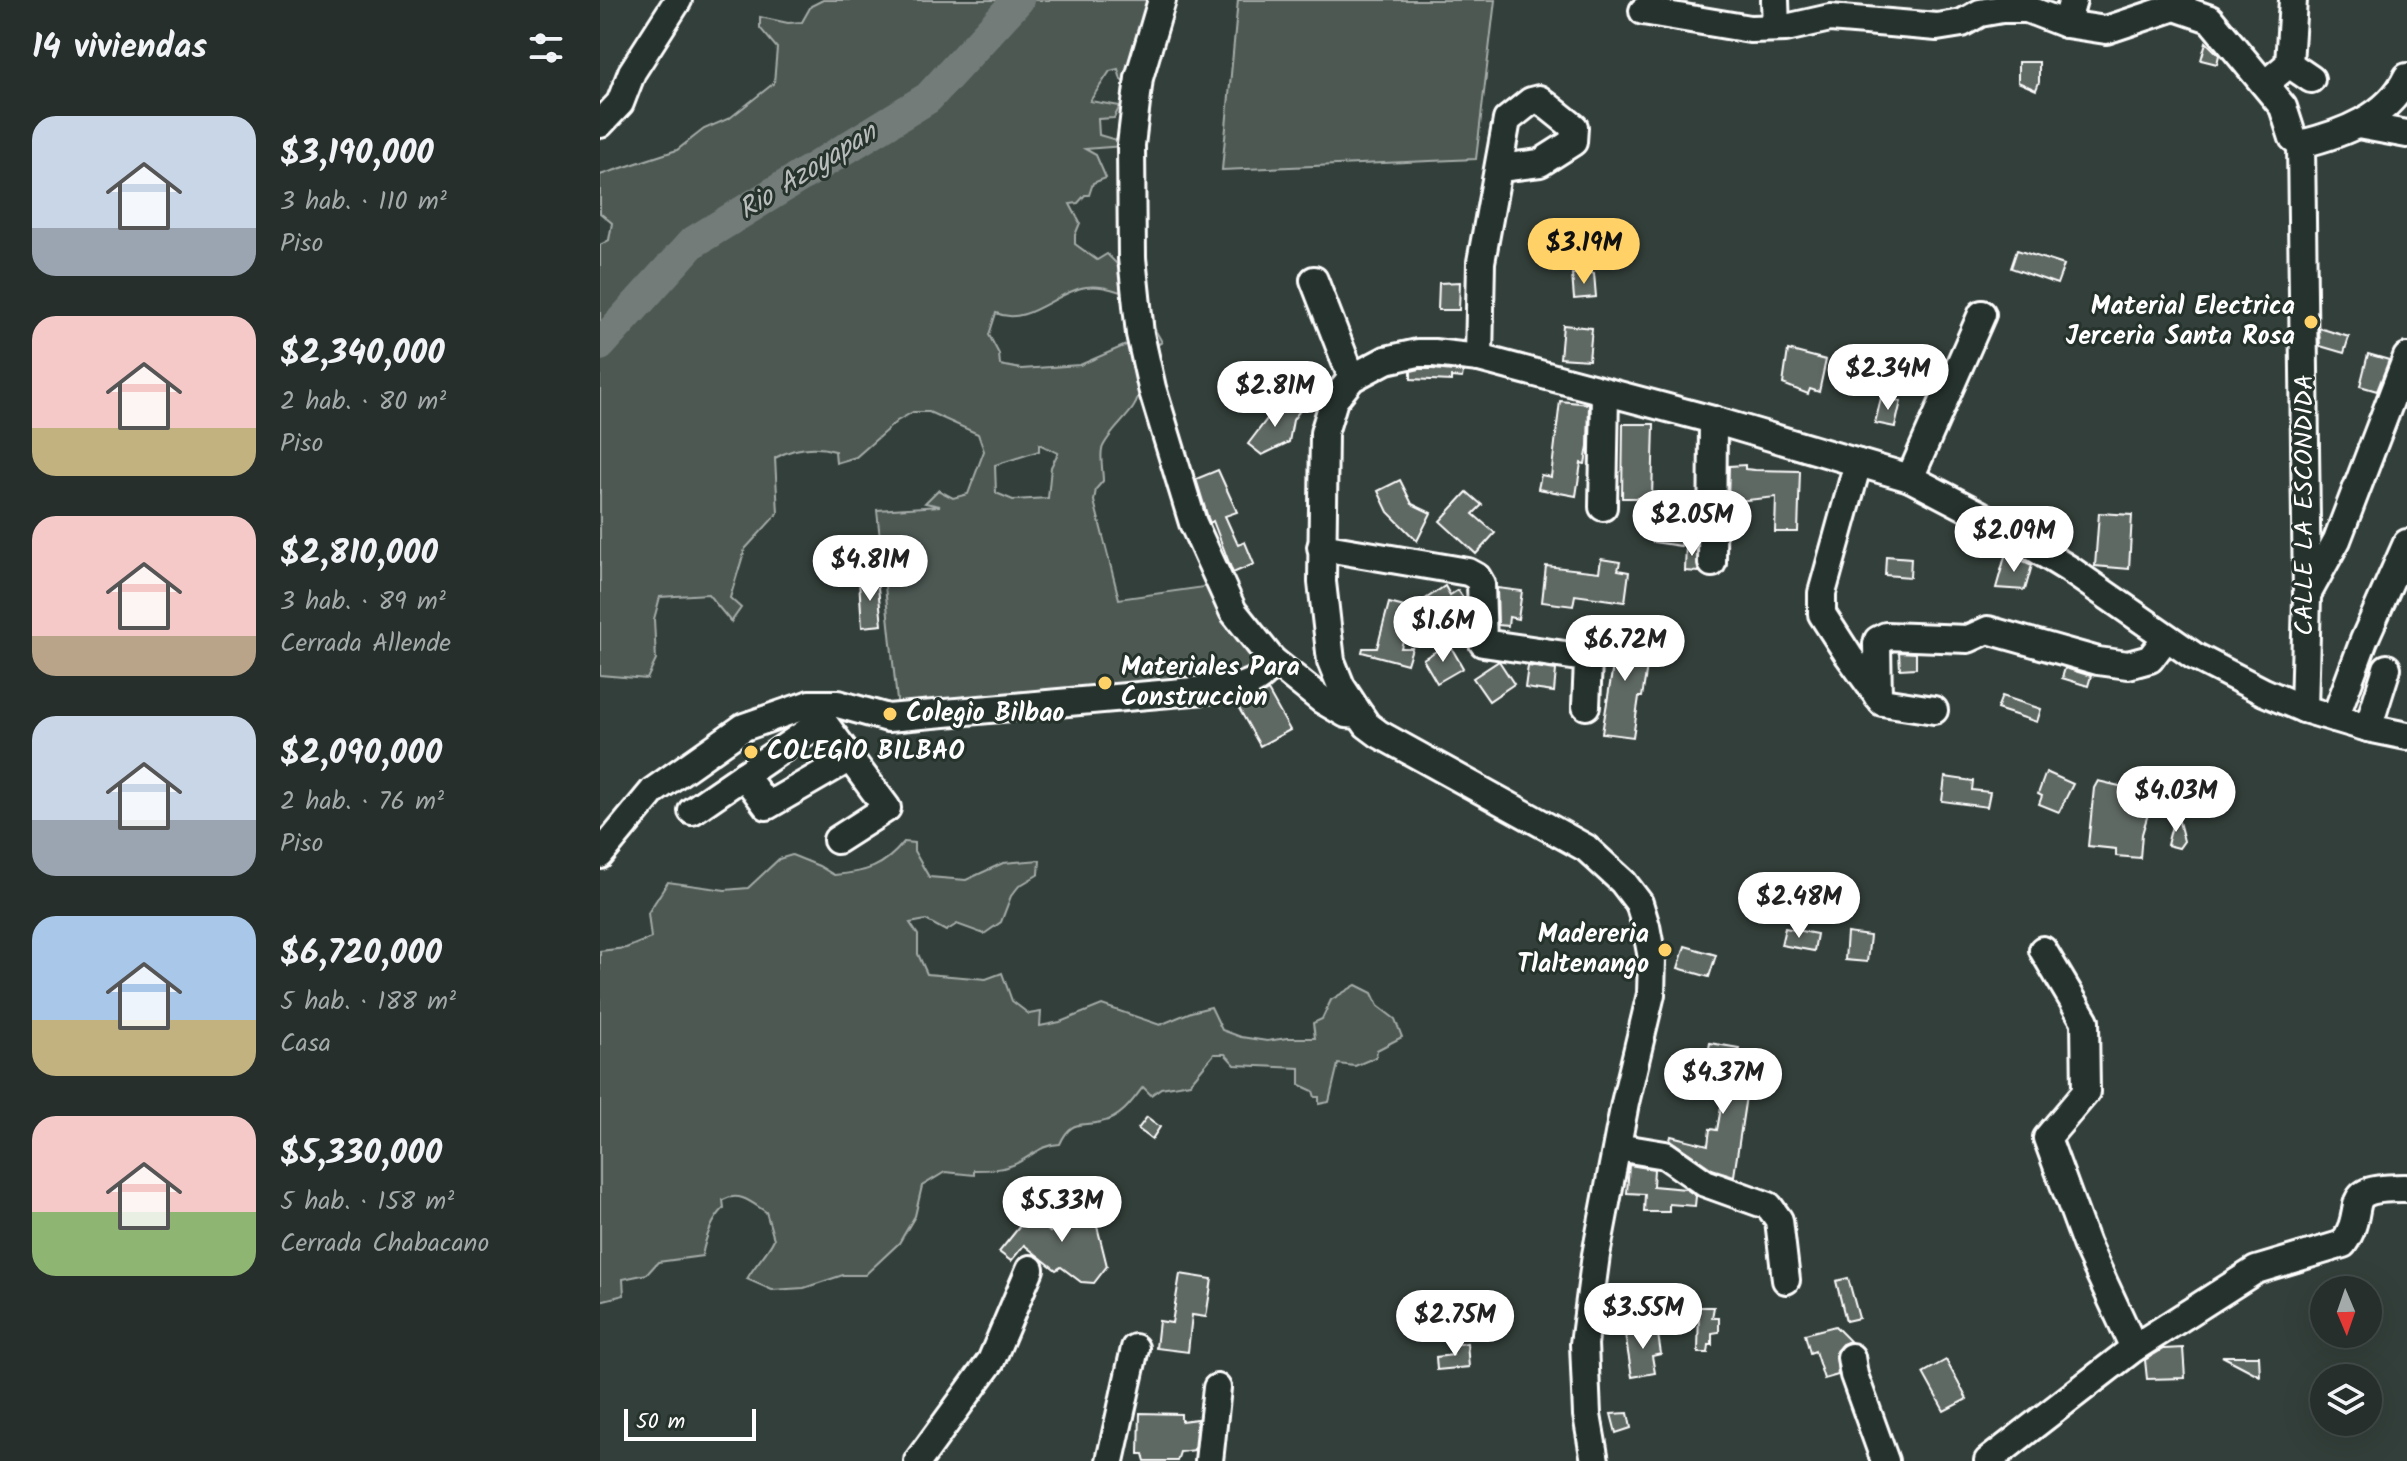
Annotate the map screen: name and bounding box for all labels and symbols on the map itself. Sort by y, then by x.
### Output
water label: Rio Azoyapan [730,110,888,233]
pin: $3.19M [1519,218,1649,286]
place label: Material Electrica Jerceria Santa Rosa [2066,286,2295,358]
marker: Material Electrica Jerceria Santa Rosa [2302,313,2320,331]
pin: $2.34M [1823,344,1953,412]
pin: $2.81M [1210,361,1340,429]
street label: CALLE LA ESCONDIDA [2284,374,2326,636]
pin: $2.05M [1627,490,1757,558]
pin: $2.09M [1949,506,2079,574]
pin: $4.81M [805,535,935,603]
pin: $1.6M [1387,596,1499,664]
pin: $6.72M [1560,615,1690,683]
place label: Materiales Para Construccion [1121,647,1300,719]
marker: Materiales Para Construccion [1096,674,1114,692]
place label: Colegio Bilbao [906,693,1065,735]
marker: Colegio Bilbao [881,705,899,723]
place label: COLEGIO BILBAO [767,731,964,773]
marker: COLEGIO BILBAO [742,743,760,761]
pin: $4.03M [2111,766,2241,834]
pin: $2.48M [1734,872,1864,940]
place label: Madereria Tlaltenango [1517,914,1649,986]
marker: Madereria Tlaltenango [1656,941,1674,959]
pin: $4.37M [1658,1048,1788,1116]
pin: $5.33M [997,1176,1127,1244]
north arrow [2310,1276,2382,1348]
pin: $3.55M [1578,1283,1708,1351]
pin: $2.75M [1390,1290,1520,1358]
scale bar [624,1405,756,1441]

